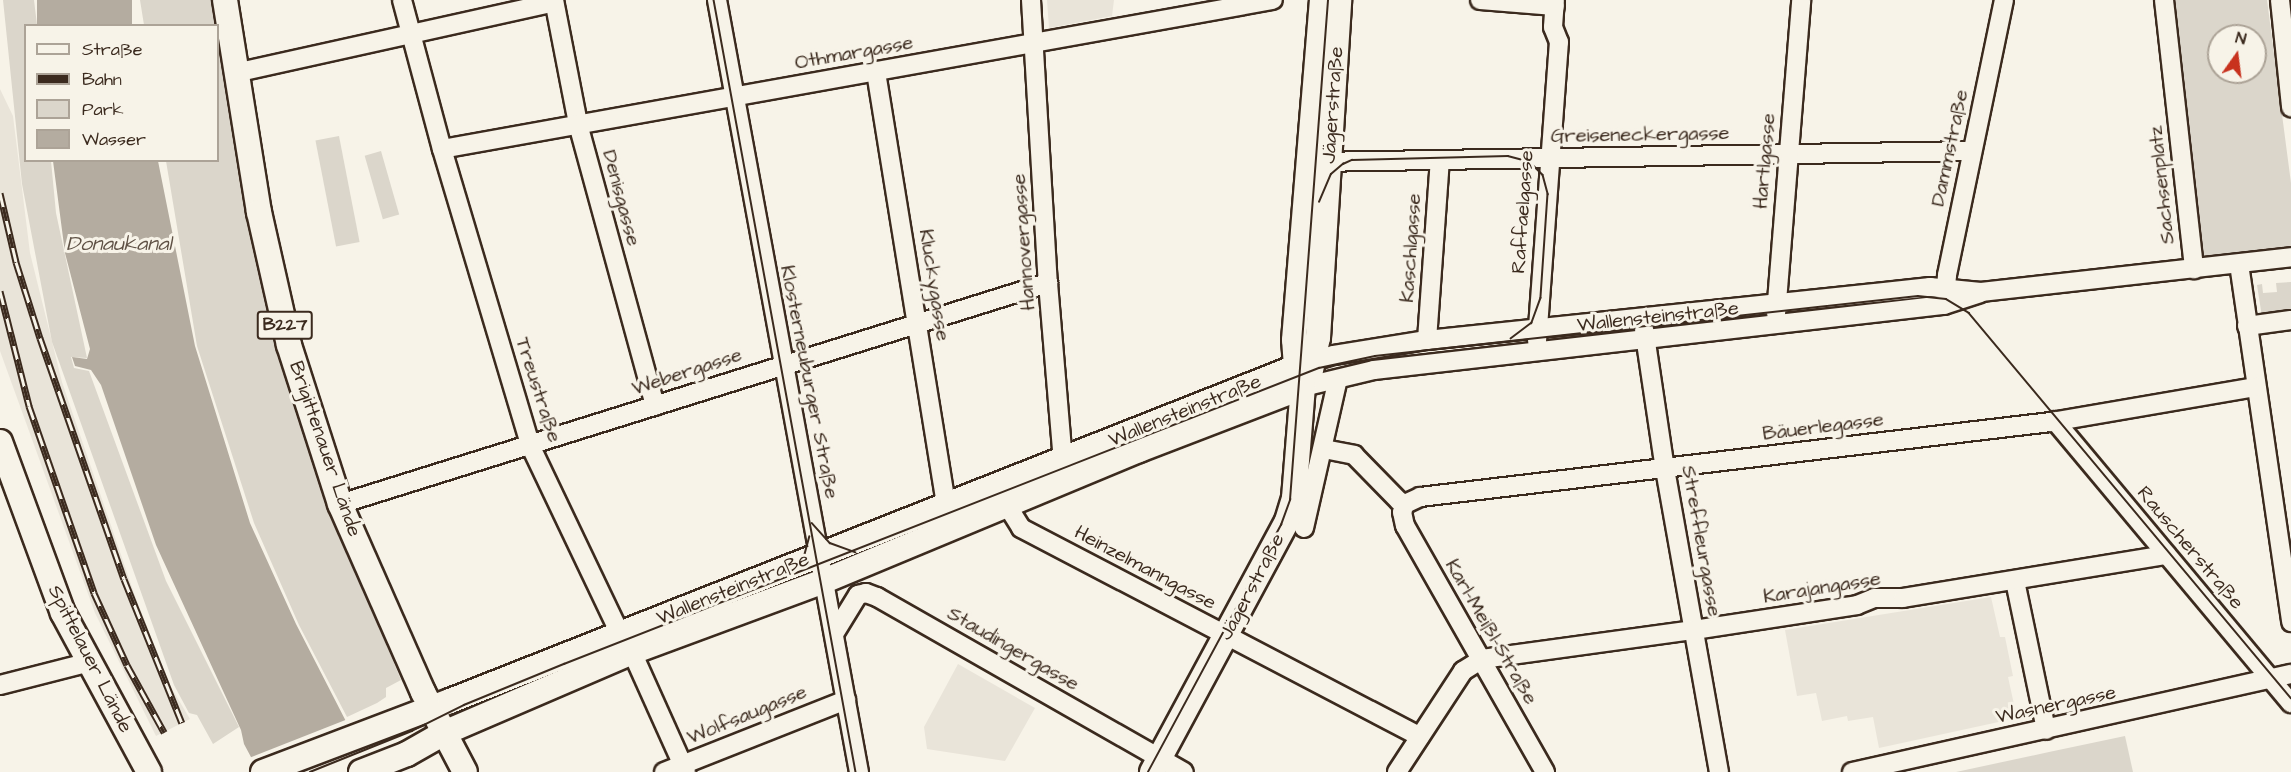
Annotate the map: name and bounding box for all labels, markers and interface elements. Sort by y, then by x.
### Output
legend [24,24,219,162]
north arrow [2207,24,2267,84]
text: N [2233,27,2248,50]
street label: Othmargasse [793,31,915,75]
text: Straße [82,37,142,62]
street label: Jägerstraße [1317,46,1349,164]
text: Bahn [82,67,122,92]
street label: Dammstraße [1926,87,1974,209]
text: Park [82,97,124,122]
street label: Hartlgasse [1749,112,1781,210]
street label: Greiseneckergasse [1551,121,1729,149]
street label: Sachsenplatz [2144,125,2180,245]
text: Wasser [82,127,146,152]
street label: Denisgasse [597,147,645,249]
street label: Raffaelgasse [1507,149,1539,275]
street label: Hannovergasse [1007,173,1041,311]
street label: Kaschlgasse [1395,193,1427,303]
street label: Kluckygasse [913,227,955,343]
water label: Donaukanal [66,231,172,257]
street label: Klosterneuburger Straße [775,263,843,501]
street label: Wallensteinstraße [1576,297,1740,337]
road number: B227 [256,310,314,340]
street label: Treustraße [510,335,566,445]
street label: Webergasse [629,343,745,401]
street label: Brigittenauer Lände [284,358,366,540]
street label: Wallensteinstraße [1105,369,1265,453]
street label: Bäuerlegasse [1761,408,1885,446]
street label: Streffleurgasse [1676,464,1726,618]
street label: Rauscherstraße [2131,482,2249,614]
street label: Heinzelmanngasse [1070,521,1220,615]
street label: Jägerstraße [1214,530,1290,644]
street label: Wallensteinstraße [653,547,813,631]
street label: Karl-Meißl-Straße [1440,555,1542,709]
street label: Karajangasse [1762,567,1882,609]
street label: Spittelauer Lände [42,581,138,737]
street label: Staudingergasse [943,602,1083,696]
street label: Wolfsaugasse [684,680,810,750]
street label: Wasnergasse [1994,681,2118,729]

